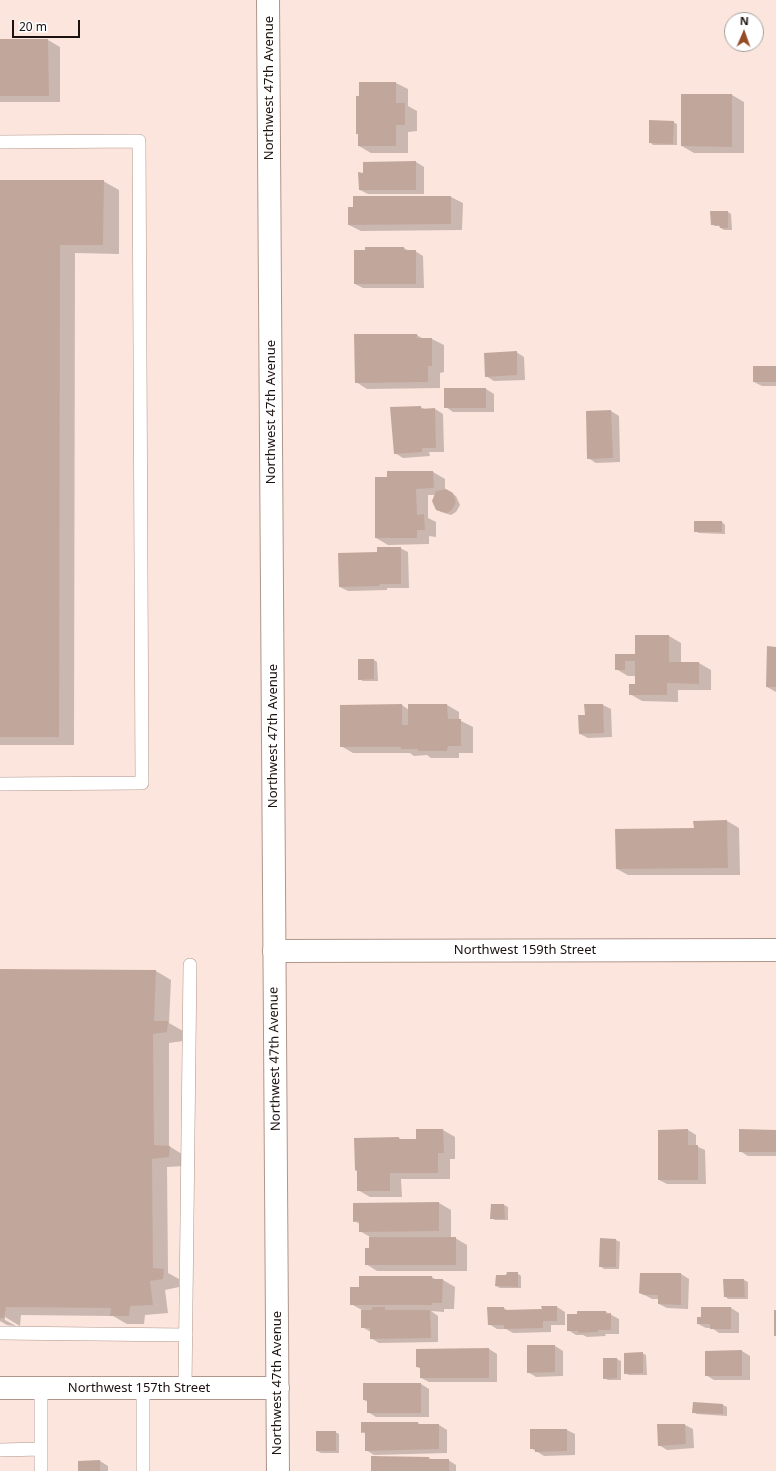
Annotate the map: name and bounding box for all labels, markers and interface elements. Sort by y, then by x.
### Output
scale bar [14,12,82,38]
north arrow [724,12,764,52]
text: N [740,13,749,28]
street label: Northwest 47th Avenue [261,16,277,160]
text: 20 m [19,18,47,35]
street label: Northwest 47th Avenue [263,340,279,484]
street label: Northwest 47th Avenue [265,664,281,808]
street label: Northwest 159th Street [454,942,596,958]
street label: Northwest 47th Avenue [266,987,284,1131]
street label: Northwest 47th Avenue [269,1311,285,1455]
street label: Northwest 157th Street [68,1380,210,1396]

